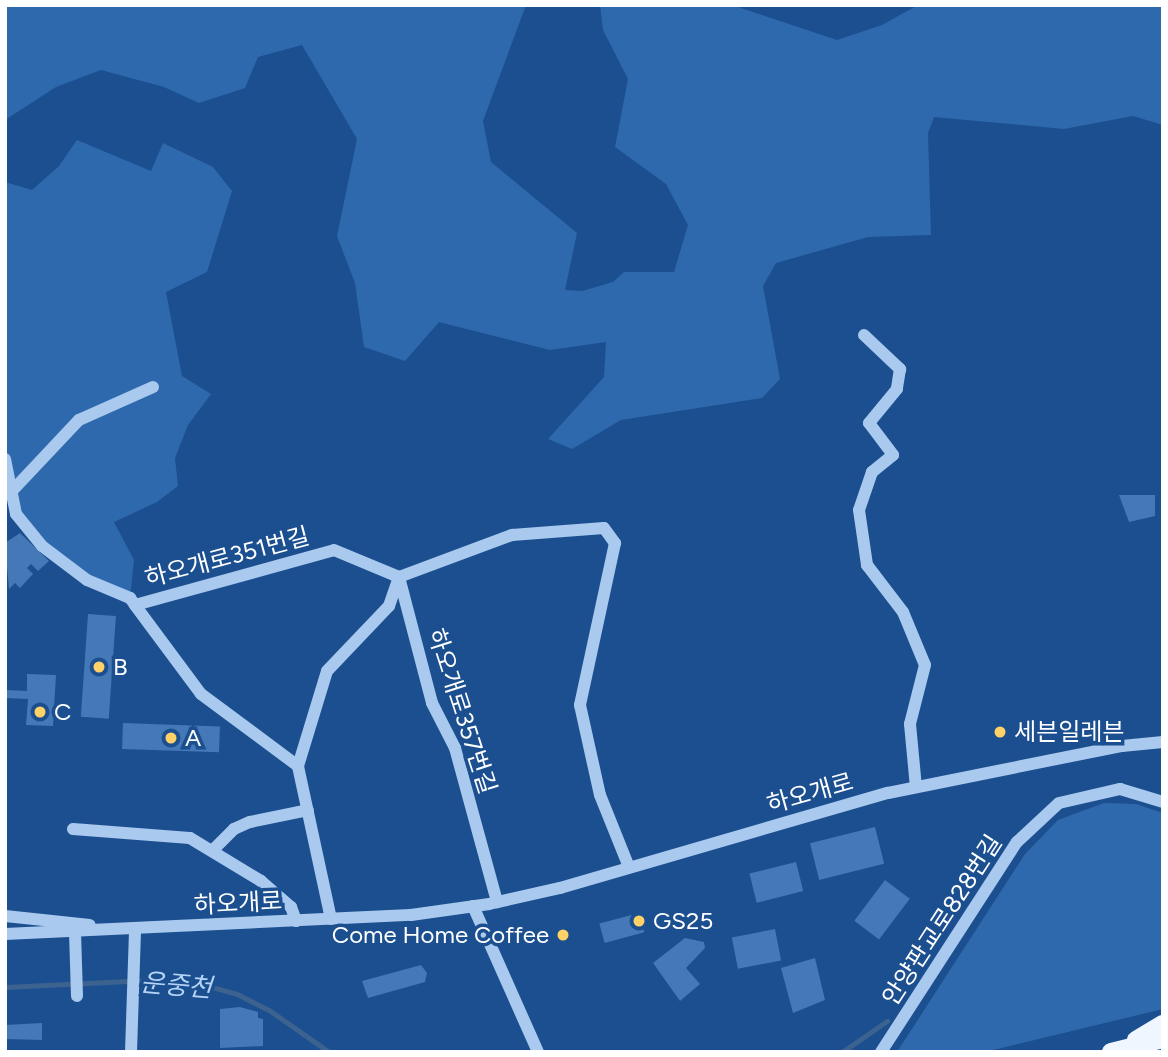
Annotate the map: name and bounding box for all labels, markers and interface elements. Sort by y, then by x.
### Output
street label: 하오개로351번길 [142,521,312,593]
street label: 하오개로357번길 [422,625,502,797]
place label: B [113,653,128,681]
marker: B [91,659,107,675]
place label: C [54,698,71,726]
marker: C [32,704,48,720]
place label: 세븐일레븐 [1014,718,1124,746]
place label: A [185,724,201,752]
marker: 세븐일레븐 [992,724,1008,740]
marker: A [163,730,179,746]
street label: 하오개로 [764,767,856,819]
street label: 안양판교로828번길 [876,829,1008,1011]
street label: 하오개로 [193,886,283,920]
place label: GS25 [653,907,713,935]
marker: GS25 [631,913,647,929]
place label: Come Home Coffee [332,921,549,949]
marker: Come Home Coffee [555,927,571,943]
water label: 운중천 [139,967,213,1005]

